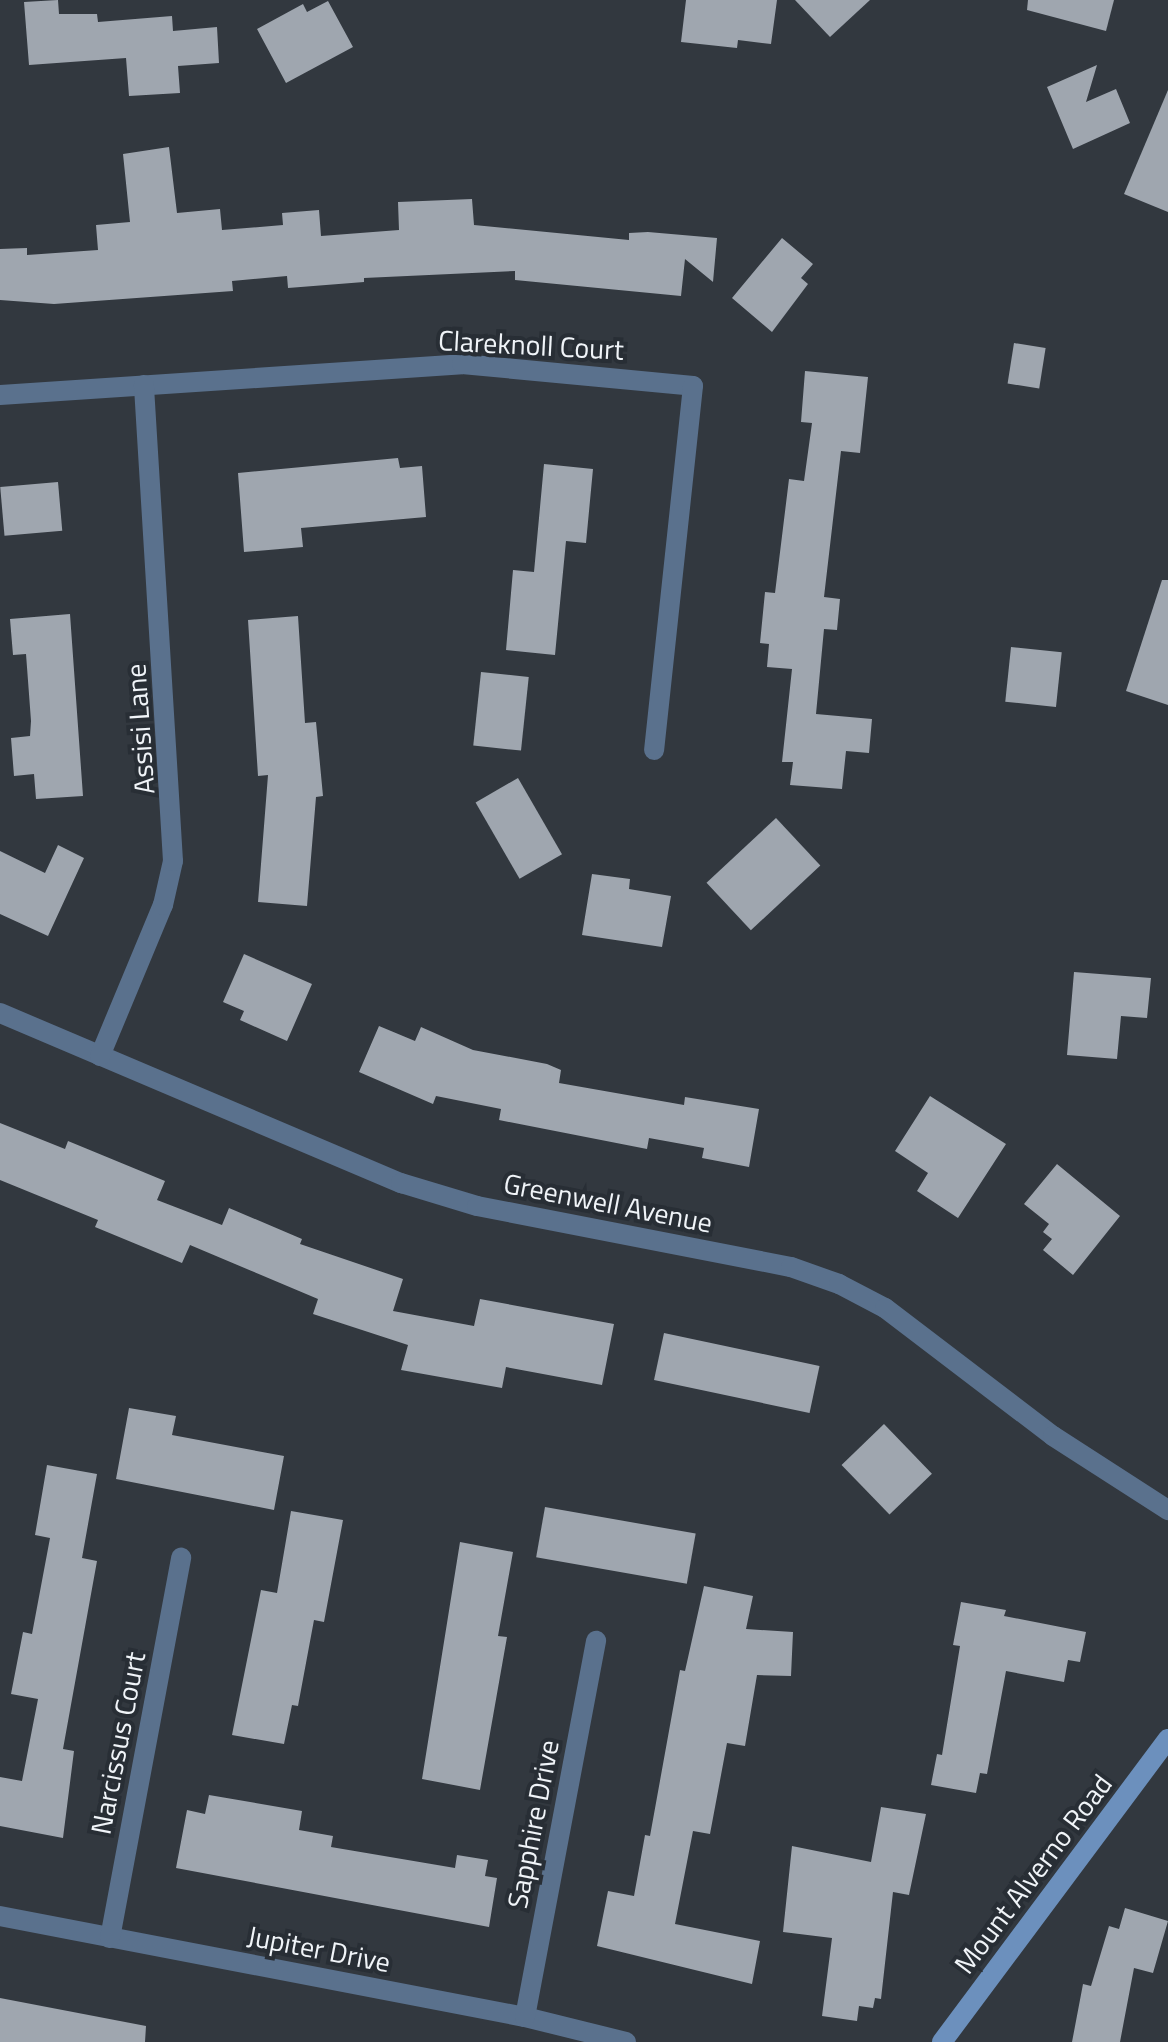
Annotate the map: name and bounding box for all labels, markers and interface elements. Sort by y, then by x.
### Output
street label: Clareknoll Court [437,323,625,367]
street label: Assisi Lane [119,663,161,795]
street label: Greenwell Avenue [501,1166,715,1240]
street label: Narcissus Court [84,1649,152,1837]
street label: Sapphire Drive [500,1737,566,1911]
street label: Mount Alverno Road [947,1768,1119,1980]
street label: Jupiter Drive [245,1919,393,1979]

